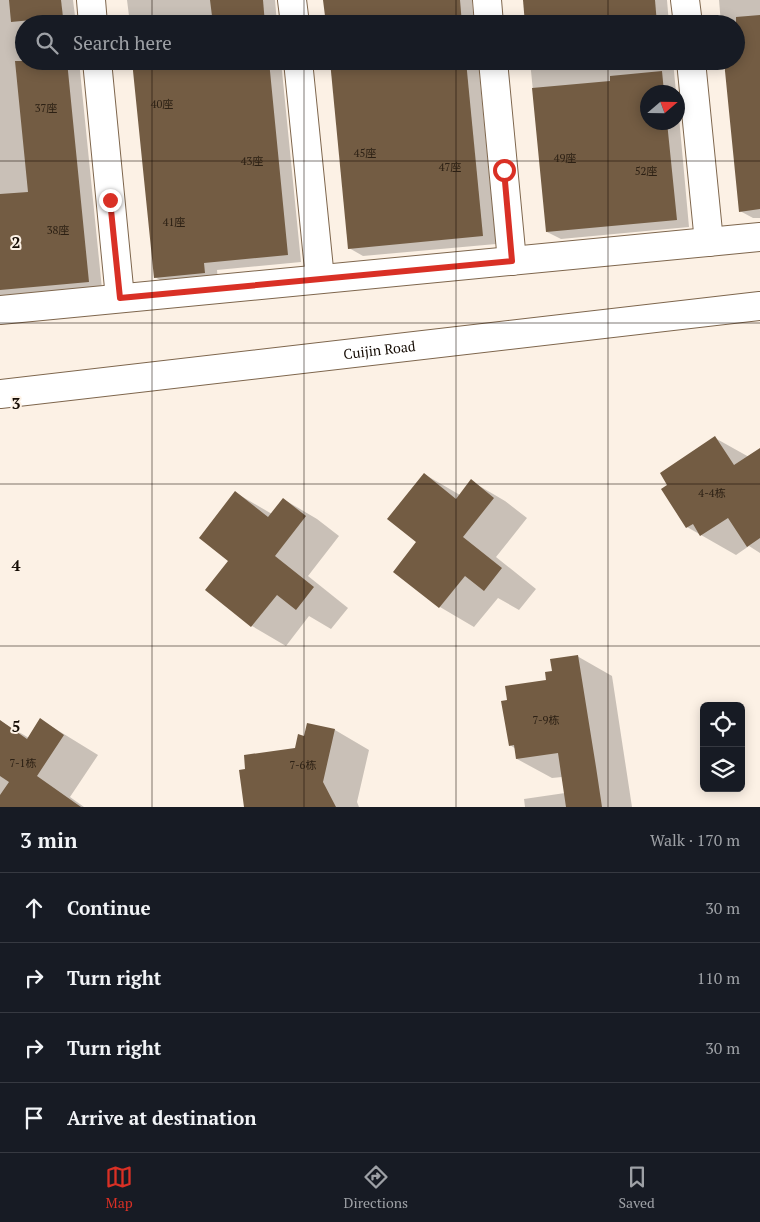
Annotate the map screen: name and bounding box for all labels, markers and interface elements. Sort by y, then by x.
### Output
search box [15,15,745,70]
icon: search [33,29,61,57]
text: Search here [73,30,172,55]
north arrow [640,85,685,130]
house number: 40座 [151,97,173,111]
house number: 37座 [35,101,57,115]
house number: 45座 [354,146,376,160]
house number: 49座 [554,151,576,165]
house number: 43座 [241,154,263,168]
route start [493,159,516,182]
house number: 47座 [439,160,461,174]
house number: 52座 [635,164,657,178]
route end [99,189,122,212]
house number: 41座 [163,215,185,229]
house number: 38座 [47,223,69,237]
text: 2 [11,231,21,253]
street label: Cuijin Road [342,336,417,363]
text: 3 [11,392,21,414]
house number: 4-4栋 [698,486,726,500]
text: 4 [11,554,21,576]
map controls [700,702,745,792]
button: locate [700,702,745,747]
house number: 7-9栋 [533,713,559,727]
text: 5 [11,715,21,737]
button: layers [700,747,745,792]
house number: 7-1栋 [10,756,36,770]
house number: 7-6栋 [290,758,316,772]
text: 3 min [20,826,77,854]
text: Walk · 170 m [650,829,740,851]
icon: ahead [20,894,48,922]
text: Continue [67,895,151,920]
text: 30 m [705,897,740,919]
icon: right [20,964,48,992]
text: Turn right [67,965,161,990]
text: 110 m [697,967,740,989]
icon: right [20,1034,48,1062]
text: Turn right [67,1035,161,1060]
text: 30 m [705,1037,740,1059]
icon: arrive [20,1104,48,1132]
text: Arrive at destination [67,1105,256,1130]
tab: Map [105,1163,133,1212]
tab: Directions [344,1163,408,1212]
tab: Saved [619,1163,655,1212]

